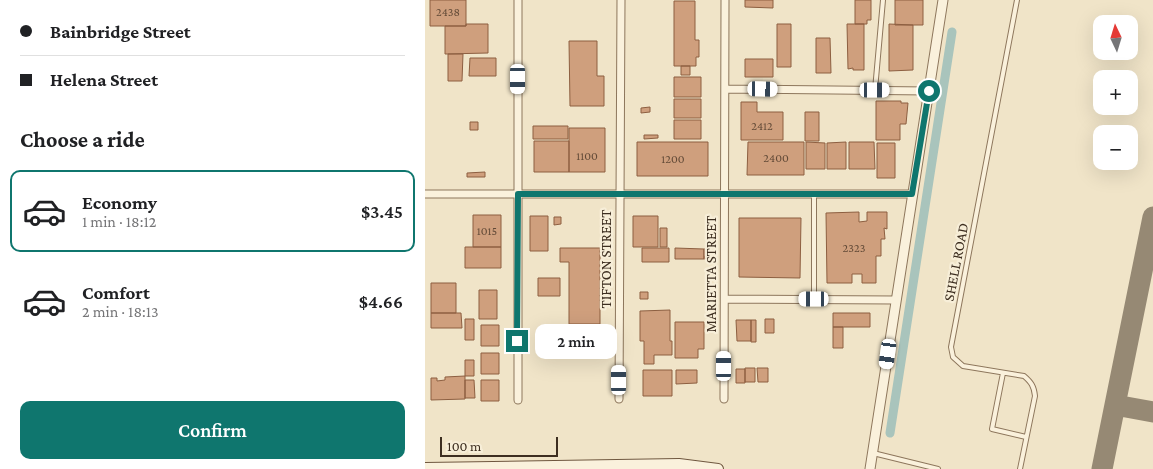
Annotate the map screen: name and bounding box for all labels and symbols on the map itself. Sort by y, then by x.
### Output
house number: 2438 [436,5,460,19]
north arrow [1093,15,1137,60]
car [510,64,525,94]
route start [918,80,940,102]
car [747,81,778,97]
car [860,83,890,98]
house number: 2412 [751,119,773,133]
house number: 1100 [576,149,598,163]
house number: 2400 [763,151,789,165]
house number: 1200 [661,152,685,166]
street label: TIFTON STREET [598,210,614,308]
street label: MARIETTA STREET [703,216,719,332]
street label: SHELL ROAD [941,221,971,303]
house number: 1015 [477,224,497,238]
house number: 2323 [843,241,866,255]
car [799,292,829,307]
callout: 2 min [535,324,617,358]
route end [506,330,528,352]
car [878,338,897,370]
car [716,351,731,381]
car [611,365,626,395]
scale bar [440,434,557,457]

